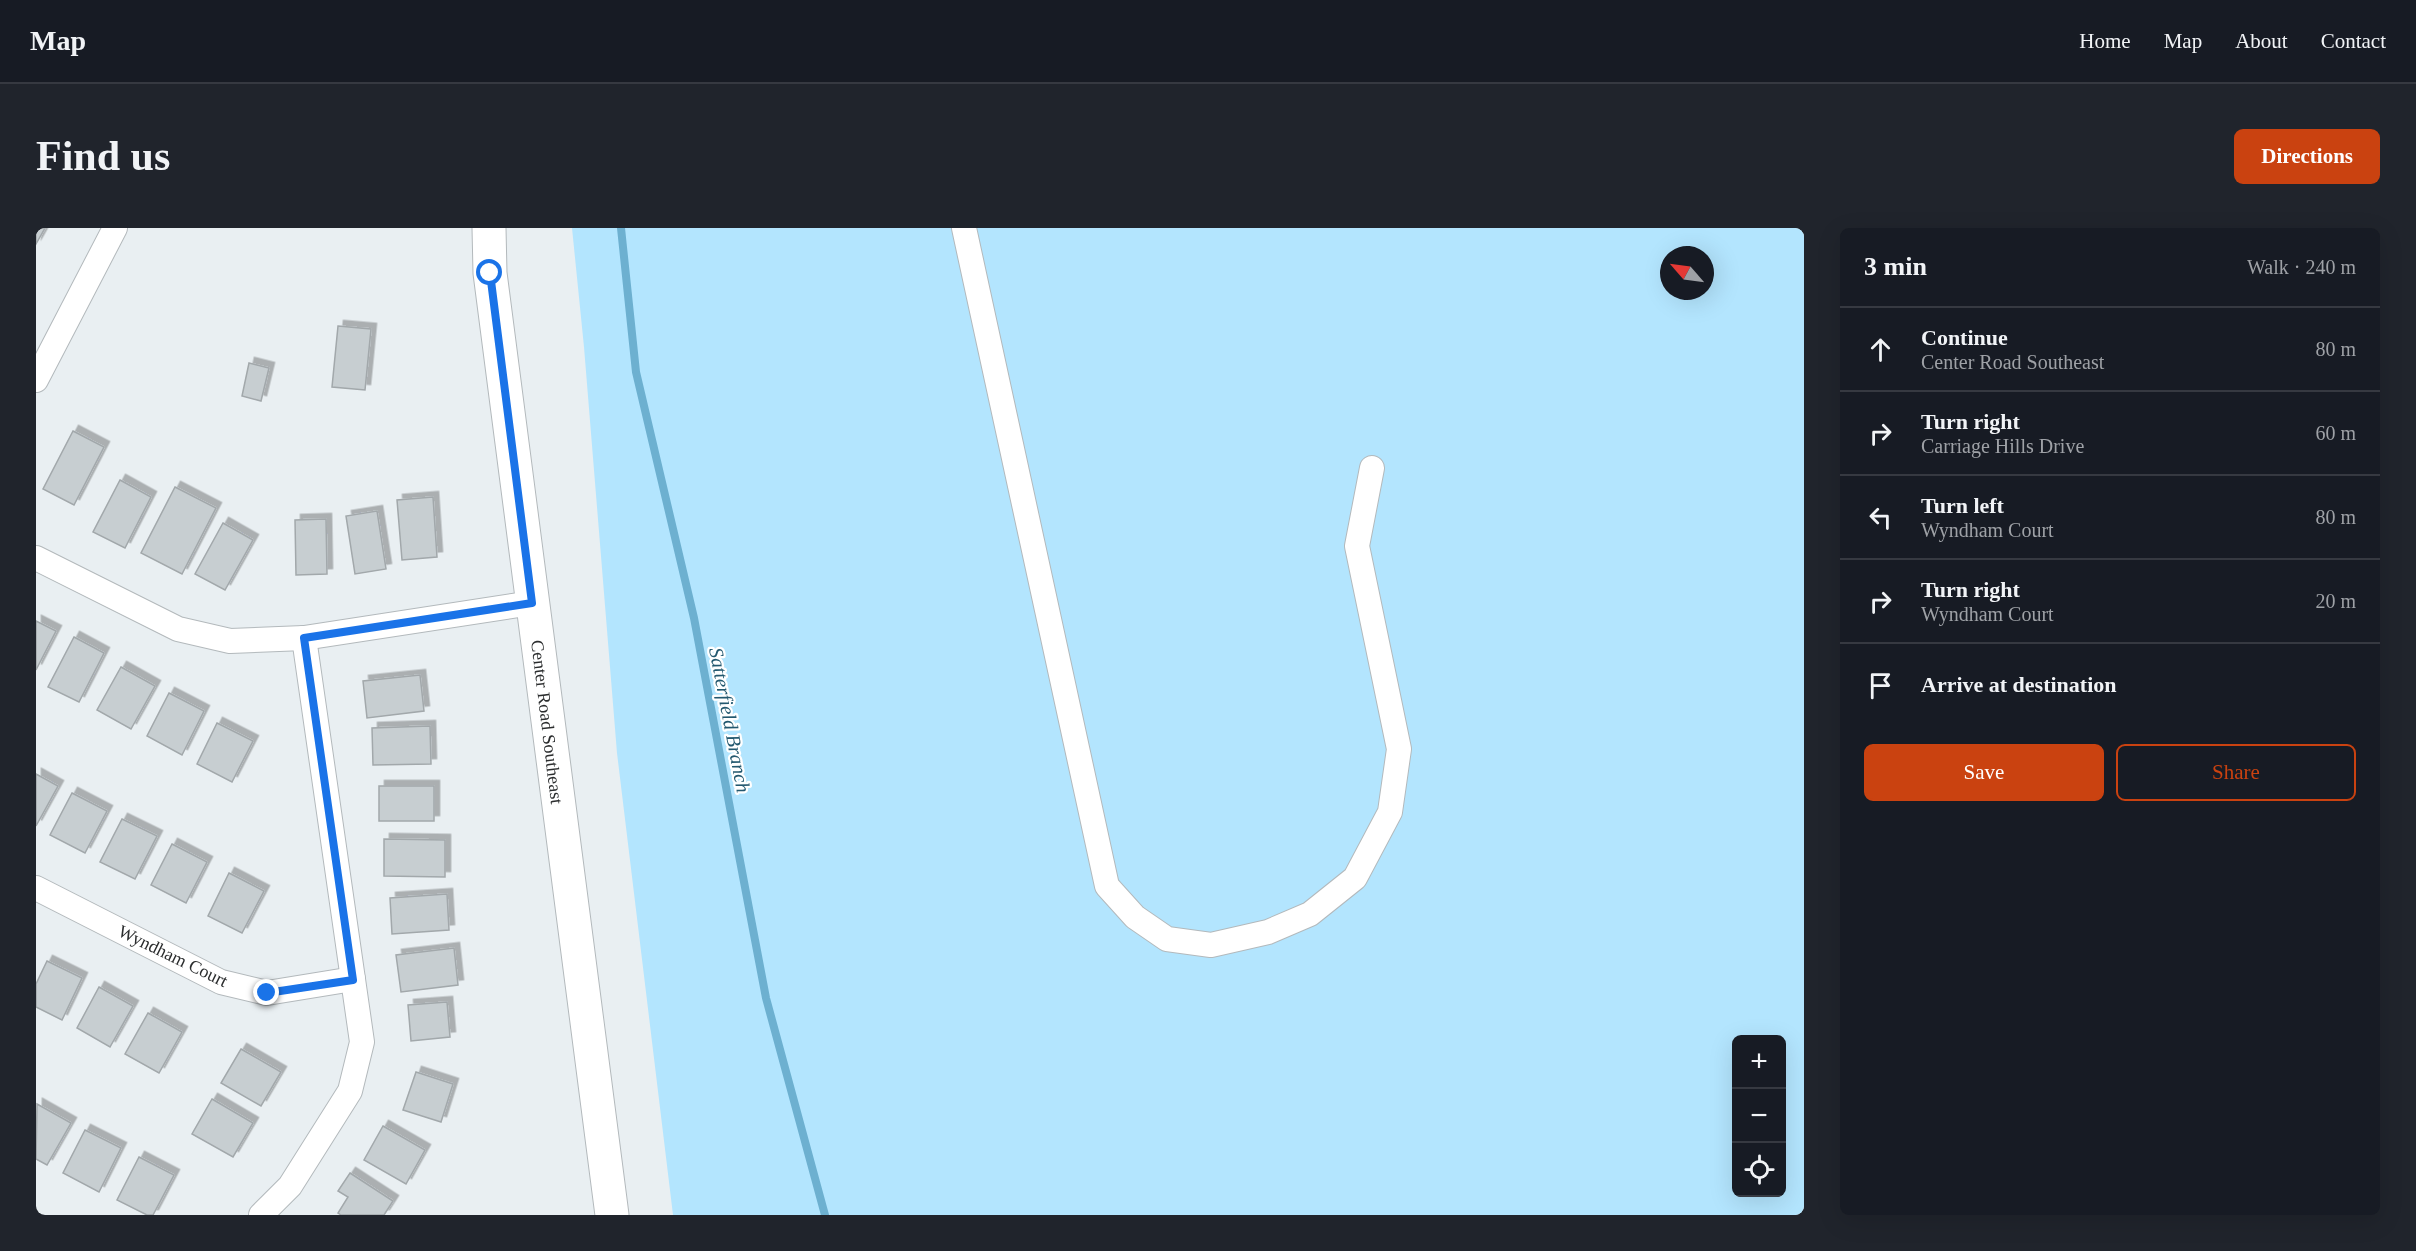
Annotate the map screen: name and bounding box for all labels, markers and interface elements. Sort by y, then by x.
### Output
text: Map [30,25,86,56]
text: Home [2079,29,2131,53]
text: Map [2164,29,2202,53]
text: About [2235,29,2288,53]
text: Contact [2321,29,2386,53]
button: Directions [2234,129,2380,184]
text: Find us [36,133,170,179]
north arrow [1660,246,1714,300]
text: 3 min [1864,252,1927,281]
text: Walk · 240 m [2247,256,2356,278]
route start [476,259,502,285]
text: Continue [1921,325,2008,350]
icon: ahead [1864,333,1897,366]
text: 80 m [2315,338,2356,360]
text: Center Road Southeast [1921,351,2104,373]
text: Turn right [1921,409,2020,434]
icon: right [1864,417,1897,450]
text: 60 m [2315,422,2356,444]
text: Carriage Hills Drive [1921,435,2084,457]
text: Turn left [1921,493,2004,518]
icon: left [1864,501,1897,534]
text: 80 m [2315,506,2356,528]
text: Wyndham Court [1921,519,2054,541]
text: Turn right [1921,577,2020,602]
icon: right [1864,585,1897,618]
text: 20 m [2315,590,2356,612]
text: Wyndham Court [1921,603,2054,625]
street label: Center Road Southeast [527,639,567,805]
water label: Satterfield Branch [704,646,755,795]
icon: arrive [1864,669,1897,702]
text: Arrive at destination [1921,672,2117,697]
button: Save [1864,744,2104,801]
button: Share [2116,744,2356,801]
street label: Wyndham Court [115,921,231,991]
route end [253,979,279,1005]
map controls [1732,1035,1786,1197]
button: + [1732,1035,1786,1089]
button: − [1732,1089,1786,1143]
button: locate [1732,1143,1786,1197]

